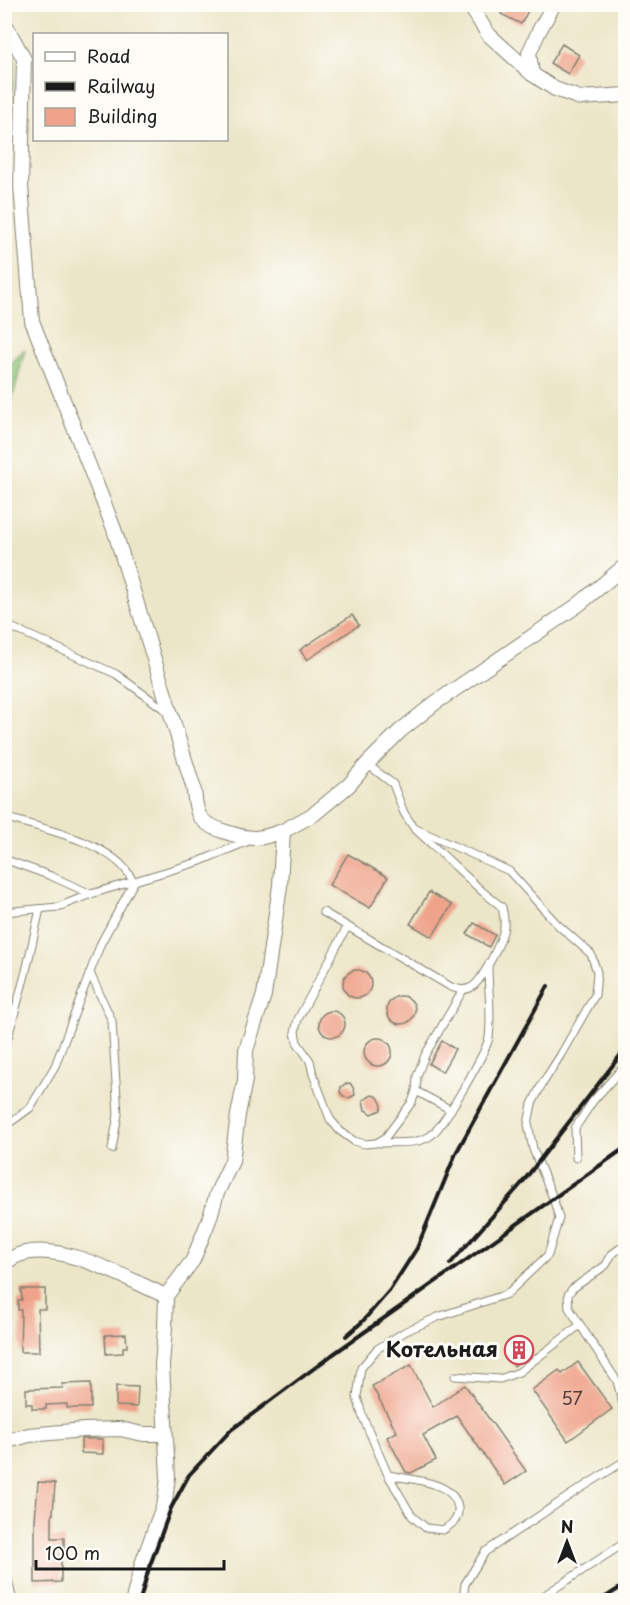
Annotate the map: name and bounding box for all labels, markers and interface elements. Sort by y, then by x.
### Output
legend [33,33,228,141]
text: Road [87,42,131,69]
text: Railway [87,72,155,99]
text: Building [87,102,157,129]
place label: Котельная [386,1332,498,1364]
building icon: Котельная [503,1334,535,1366]
house number: 57 [561,1384,583,1411]
north arrow [537,1512,597,1572]
text: N [561,1514,573,1538]
scale bar [36,1533,224,1571]
text: 100 m [45,1539,100,1566]

